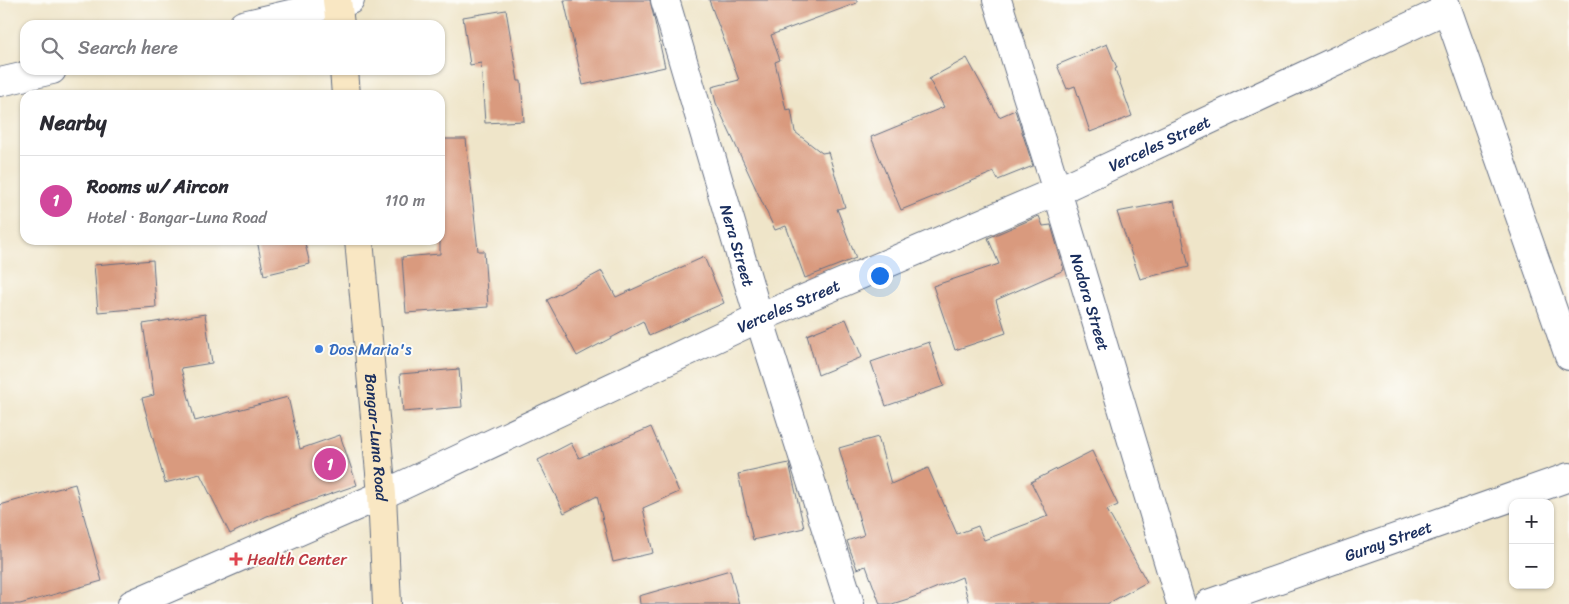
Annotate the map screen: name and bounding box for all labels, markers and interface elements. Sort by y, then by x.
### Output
search box [20,20,445,75]
text: Search here [78,31,178,64]
icon: search [38,34,66,62]
text: Nearby [40,104,106,142]
street label: Verceles Street [1103,107,1216,180]
text: Rooms w/ Aircon [87,170,229,203]
text: 1 [53,186,59,215]
text: 110 m [385,186,425,215]
street label: Nera Street [711,201,763,290]
text: Hotel · Bangar-Luna Road [87,203,267,232]
street label: Nodora Street [1061,249,1118,355]
your location [867,263,893,289]
street label: Verceles Street [732,271,845,341]
place label: Dos Maria's [329,335,412,364]
marker: Dos Maria's [313,343,325,355]
street label: Bangar-Luna Road [356,372,396,503]
pin: 1 [314,445,346,483]
map controls [1509,499,1554,589]
button: + [1509,499,1554,544]
street label: Guray Street [1340,512,1436,570]
button: − [1509,544,1554,589]
place label: Health Center [247,545,348,574]
marker: Health Center [229,552,243,566]

